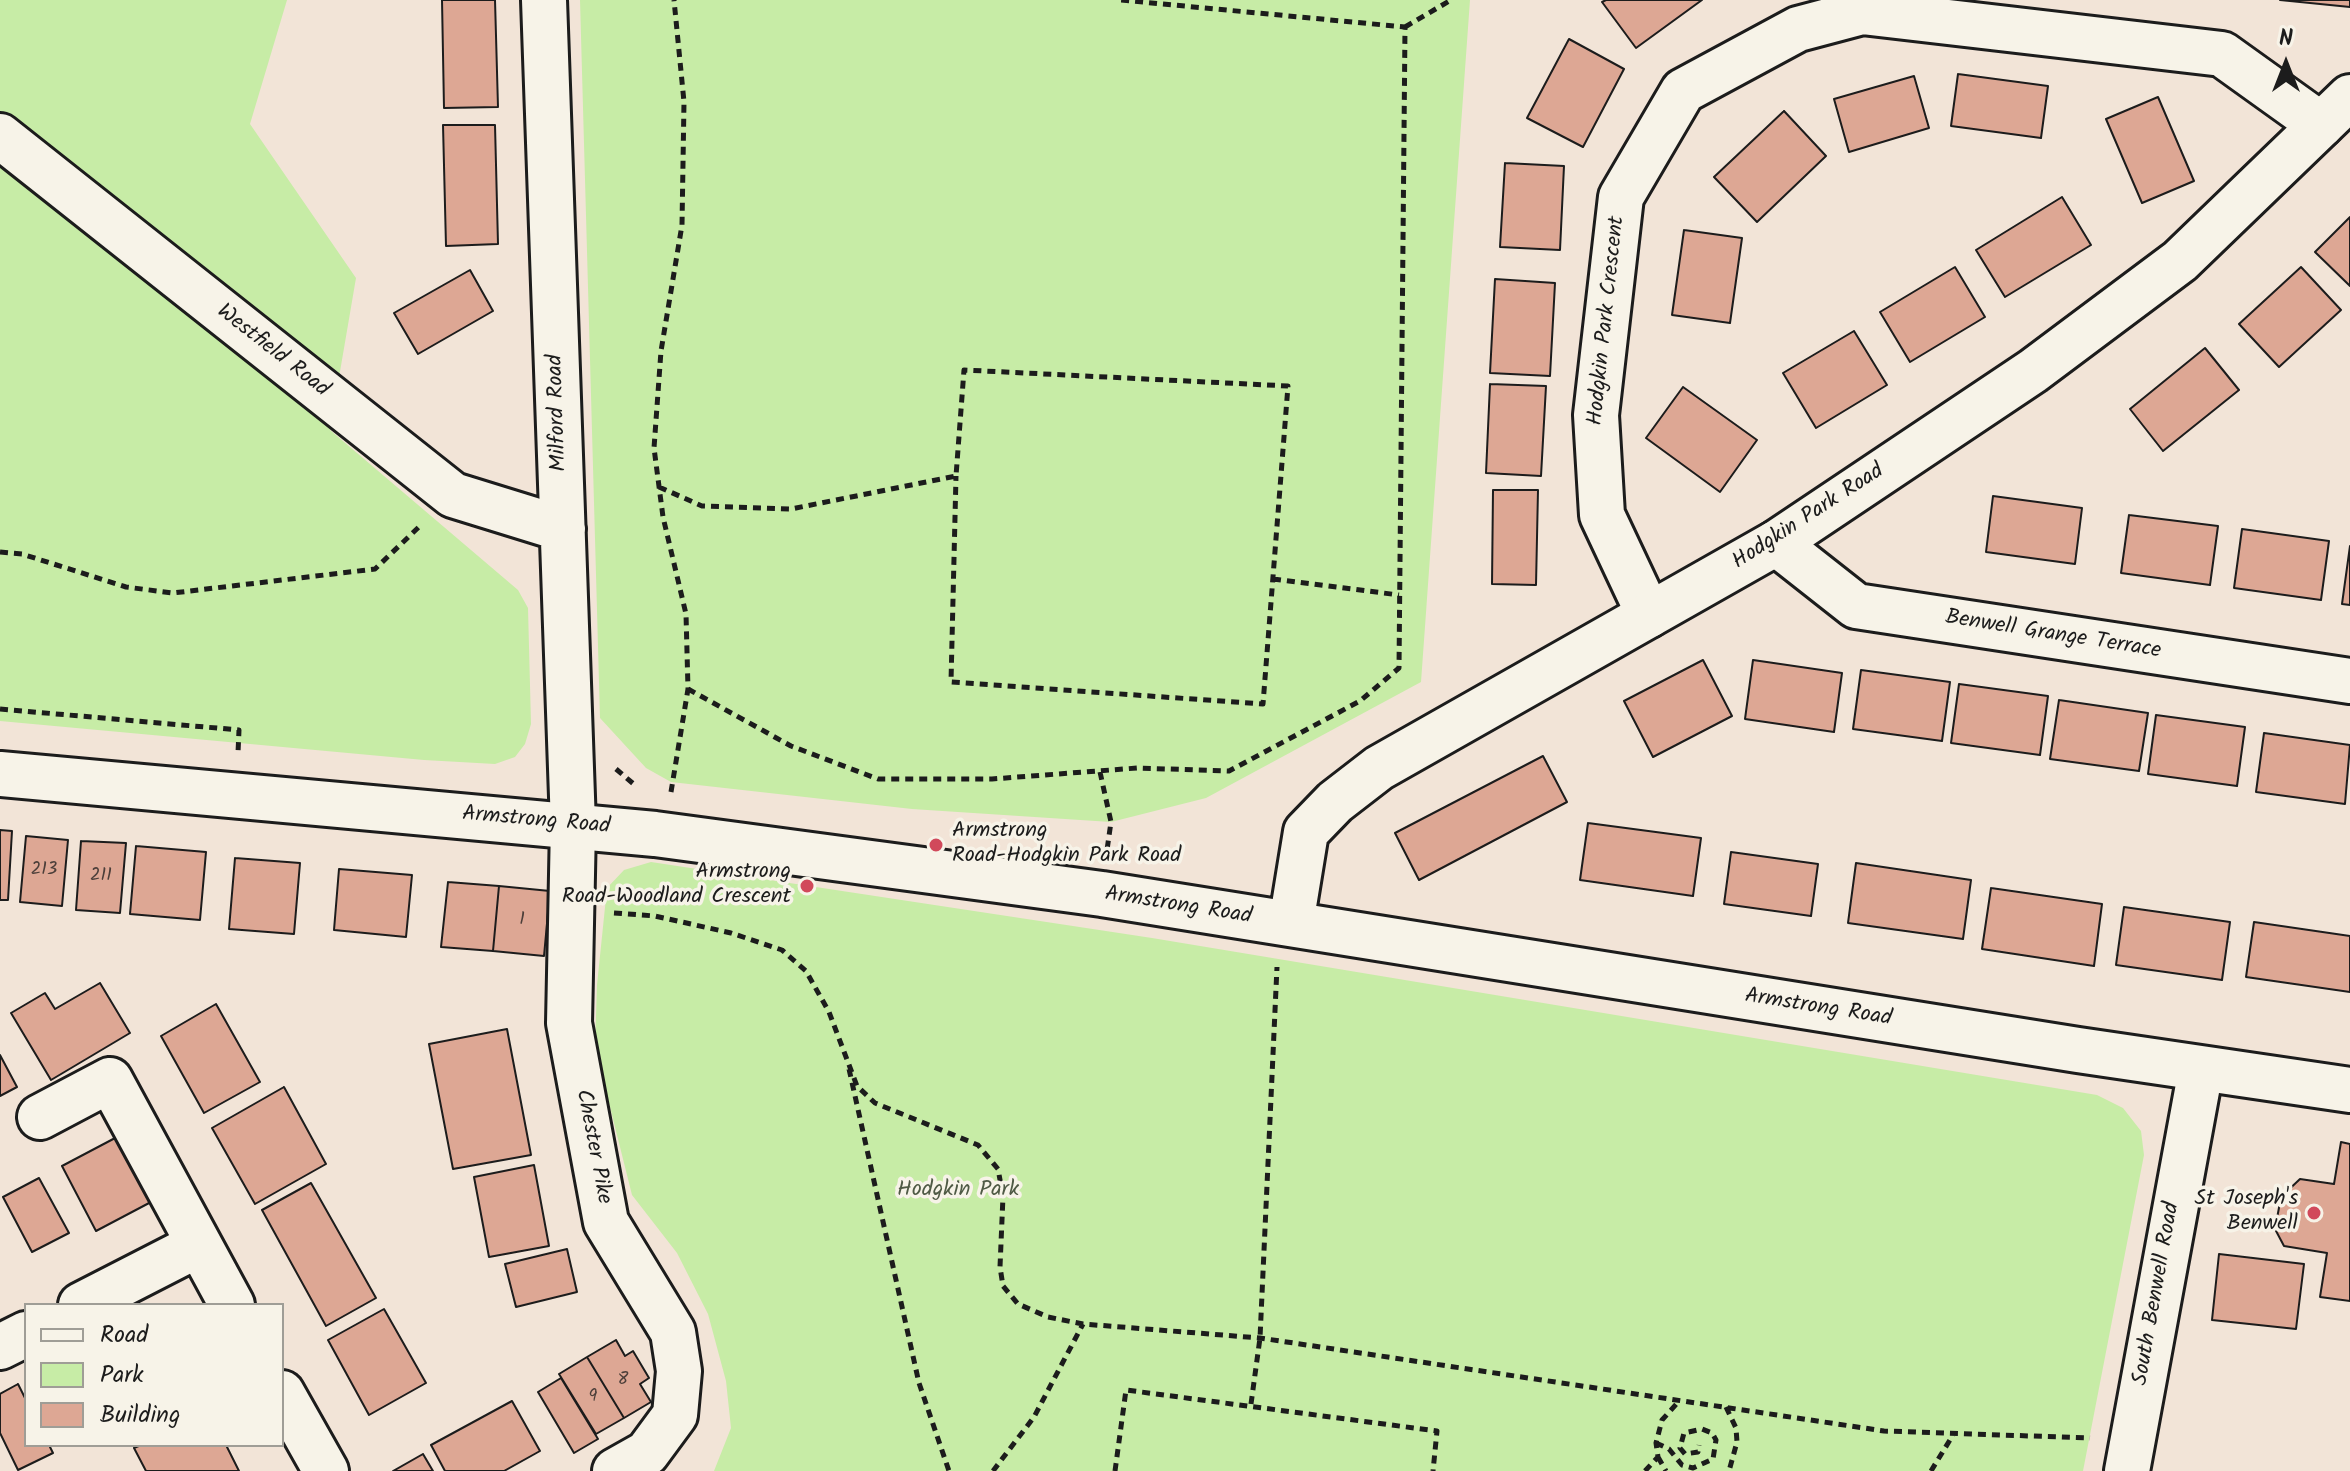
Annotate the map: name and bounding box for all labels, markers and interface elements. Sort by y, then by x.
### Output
text: N [2279,22,2293,57]
north arrow [2246,24,2326,104]
street label: Hodgkin Park Crescent [1584,215,1632,427]
street label: Westfield Road [210,300,334,404]
street label: Milford Road [544,354,574,472]
street label: Hodgkin Park Road [1728,459,1890,577]
street label: Benwell Grange Terrace [1943,606,2163,666]
street label: Armstrong Road [461,802,611,842]
place label: Armstrong Road-Hodgkin Park Road [952,819,1181,870]
marker: Armstrong Road-Hodgkin Park Road [927,836,945,854]
house number: 213 [31,860,57,882]
place label: Armstrong Road-Woodland Crescent [562,860,791,912]
house number: 211 [90,866,112,888]
marker: Armstrong Road-Woodland Crescent [798,877,816,895]
street label: Armstrong Road [1103,882,1253,932]
house number: 1 [519,910,525,932]
street label: Armstrong Road [1743,984,1893,1034]
street label: Chester Pike [568,1087,616,1207]
park label: Hodgkin Park [897,1178,1019,1204]
place label: St Joseph's Benwell [2195,1187,2298,1238]
street label: South Benwell Road [2129,1200,2187,1388]
marker: St Joseph's Benwell [2305,1204,2323,1222]
legend [24,1303,284,1447]
text: Road [100,1316,148,1355]
text: Park [100,1356,144,1395]
house number: 8 [618,1370,628,1392]
house number: 9 [589,1387,597,1409]
text: Building [100,1396,180,1435]

